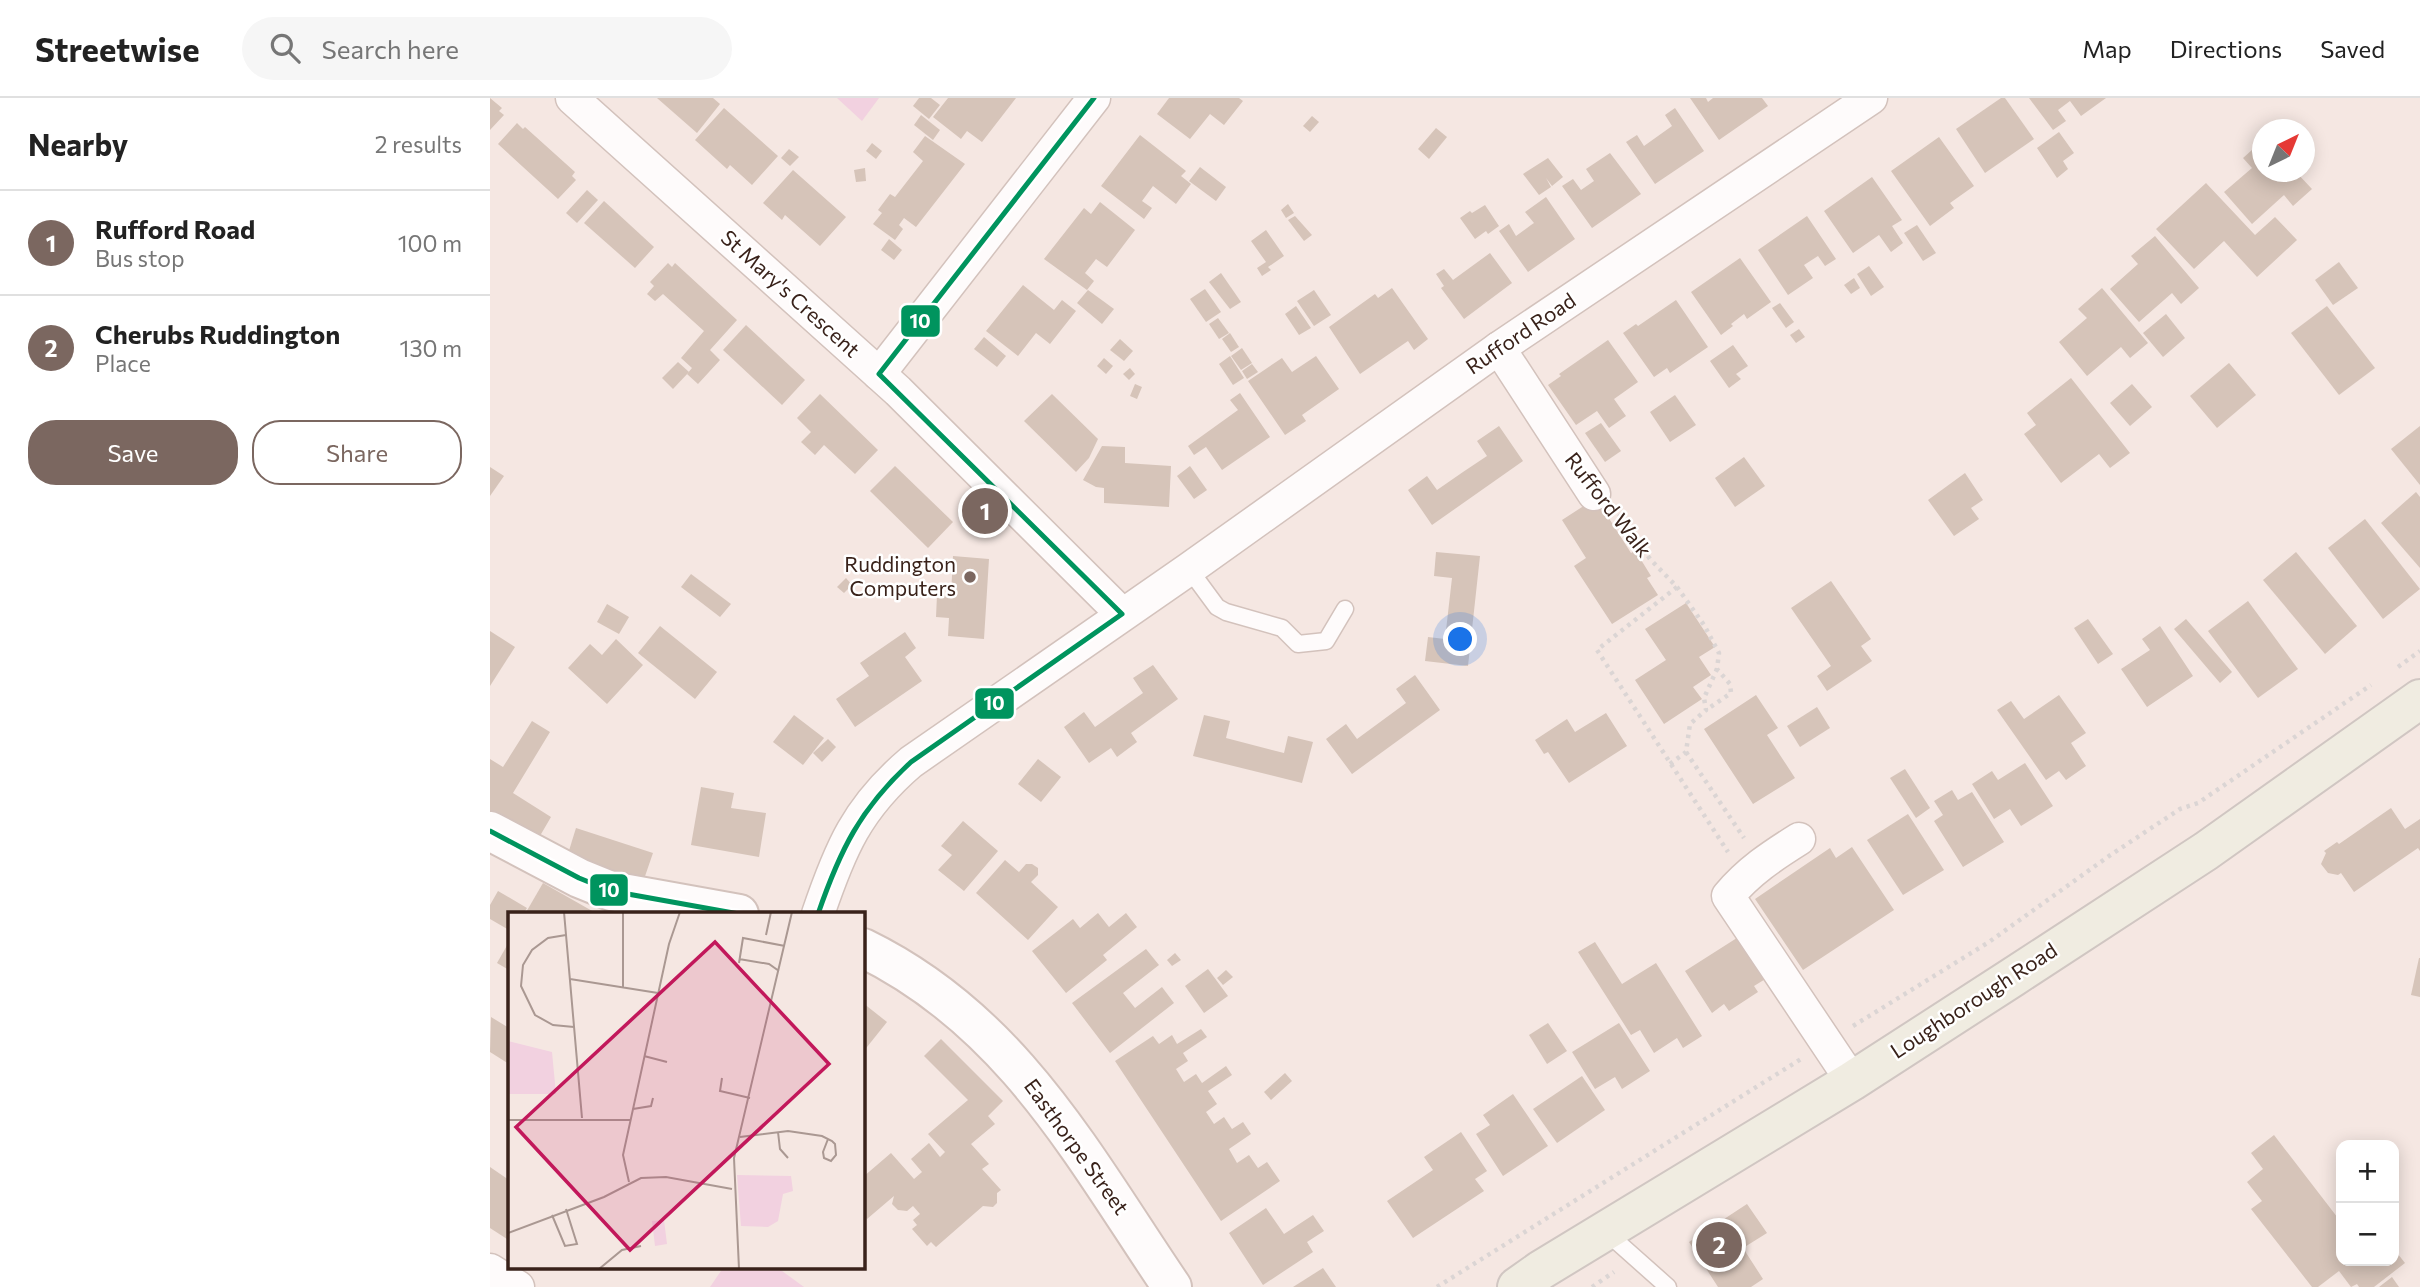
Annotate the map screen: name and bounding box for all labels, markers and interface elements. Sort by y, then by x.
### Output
search box [242,17,732,80]
text: Streetwise [35,28,200,69]
icon: search [266,29,304,67]
text: Search here [322,33,459,64]
text: Map [2082,34,2132,63]
text: Directions [2170,34,2282,63]
text: Saved [2320,34,2385,63]
north arrow [2252,119,2315,182]
text: Nearby [28,125,128,162]
text: 2 results [375,130,462,158]
text: Rufford Road [95,213,255,244]
street label: St Mary's Crescent [717,224,865,362]
text: 1 [46,229,56,257]
text: 100 m [398,229,462,257]
text: Bus stop [95,244,185,272]
street label: Rufford Road [1461,287,1580,379]
line badge: 10 [900,304,941,338]
text: 10 [909,309,931,332]
text: Cherubs Ruddington [95,318,340,349]
text: 2 [44,334,58,362]
text: 130 m [400,334,462,362]
text: Place [95,349,151,377]
button: Save [28,420,238,485]
button: Share [252,420,462,485]
street label: Rufford Walk [1561,447,1658,561]
pin: 1 [962,485,1008,537]
place label: Ruddington Computers [844,551,956,600]
marker: Ruddington Computers [962,569,978,585]
your location [1443,622,1477,656]
line badge: 10 [974,687,1015,720]
text: 10 [983,691,1005,714]
line badge: 10 [589,873,629,907]
text: 10 [598,878,620,901]
inset map [508,912,864,1270]
street label: Loughborough Road [1885,937,2061,1063]
street label: Easthorpe Street [1020,1073,1135,1219]
map controls [2336,1140,2399,1266]
button: + [2336,1140,2399,1203]
button: − [2336,1203,2399,1266]
pin: 2 [1696,1219,1742,1271]

